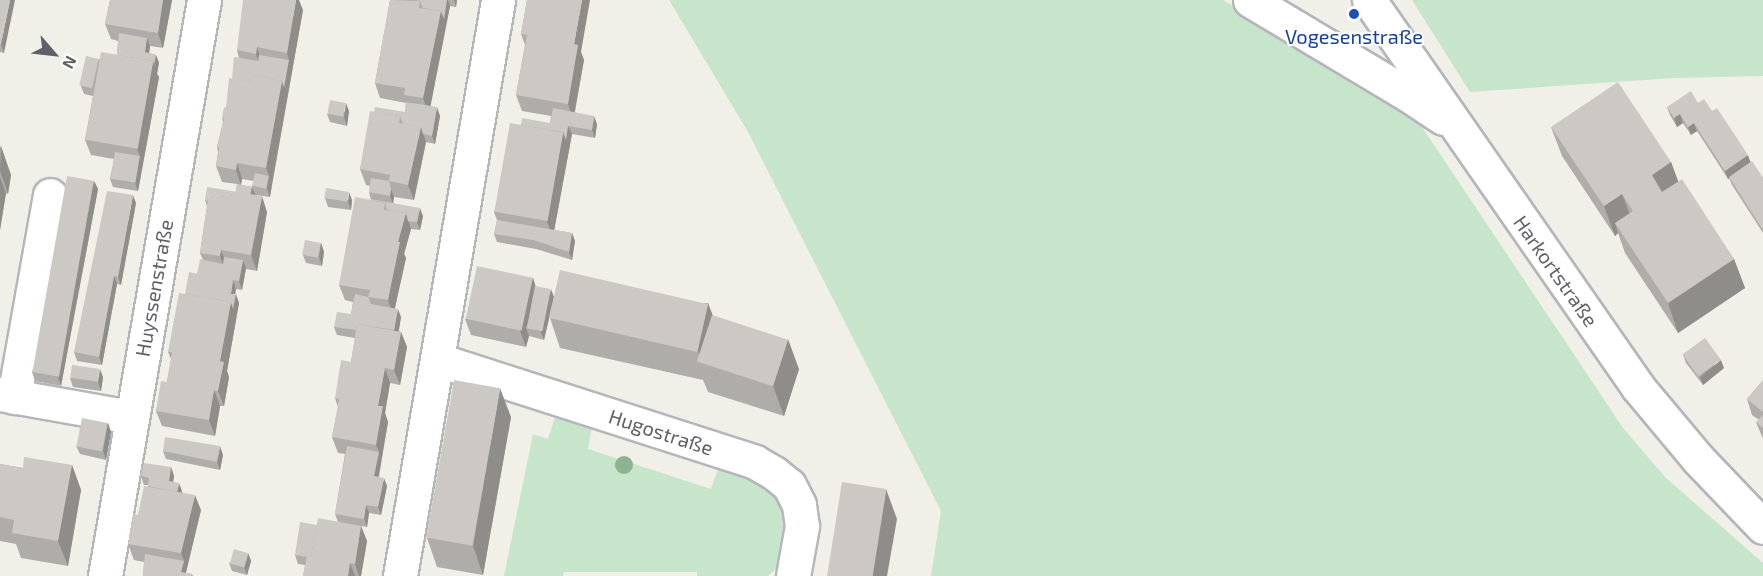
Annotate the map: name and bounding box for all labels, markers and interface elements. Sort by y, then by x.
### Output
marker: Vogesenstraße [1347,7,1361,21]
north arrow [24,24,84,84]
place label: Vogesenstraße [1285,24,1423,48]
text: N [59,53,81,72]
street label: Harkortstraße [1509,211,1603,331]
street label: Huyssenstraße [130,217,178,359]
street label: Hugostraße [606,404,716,460]

